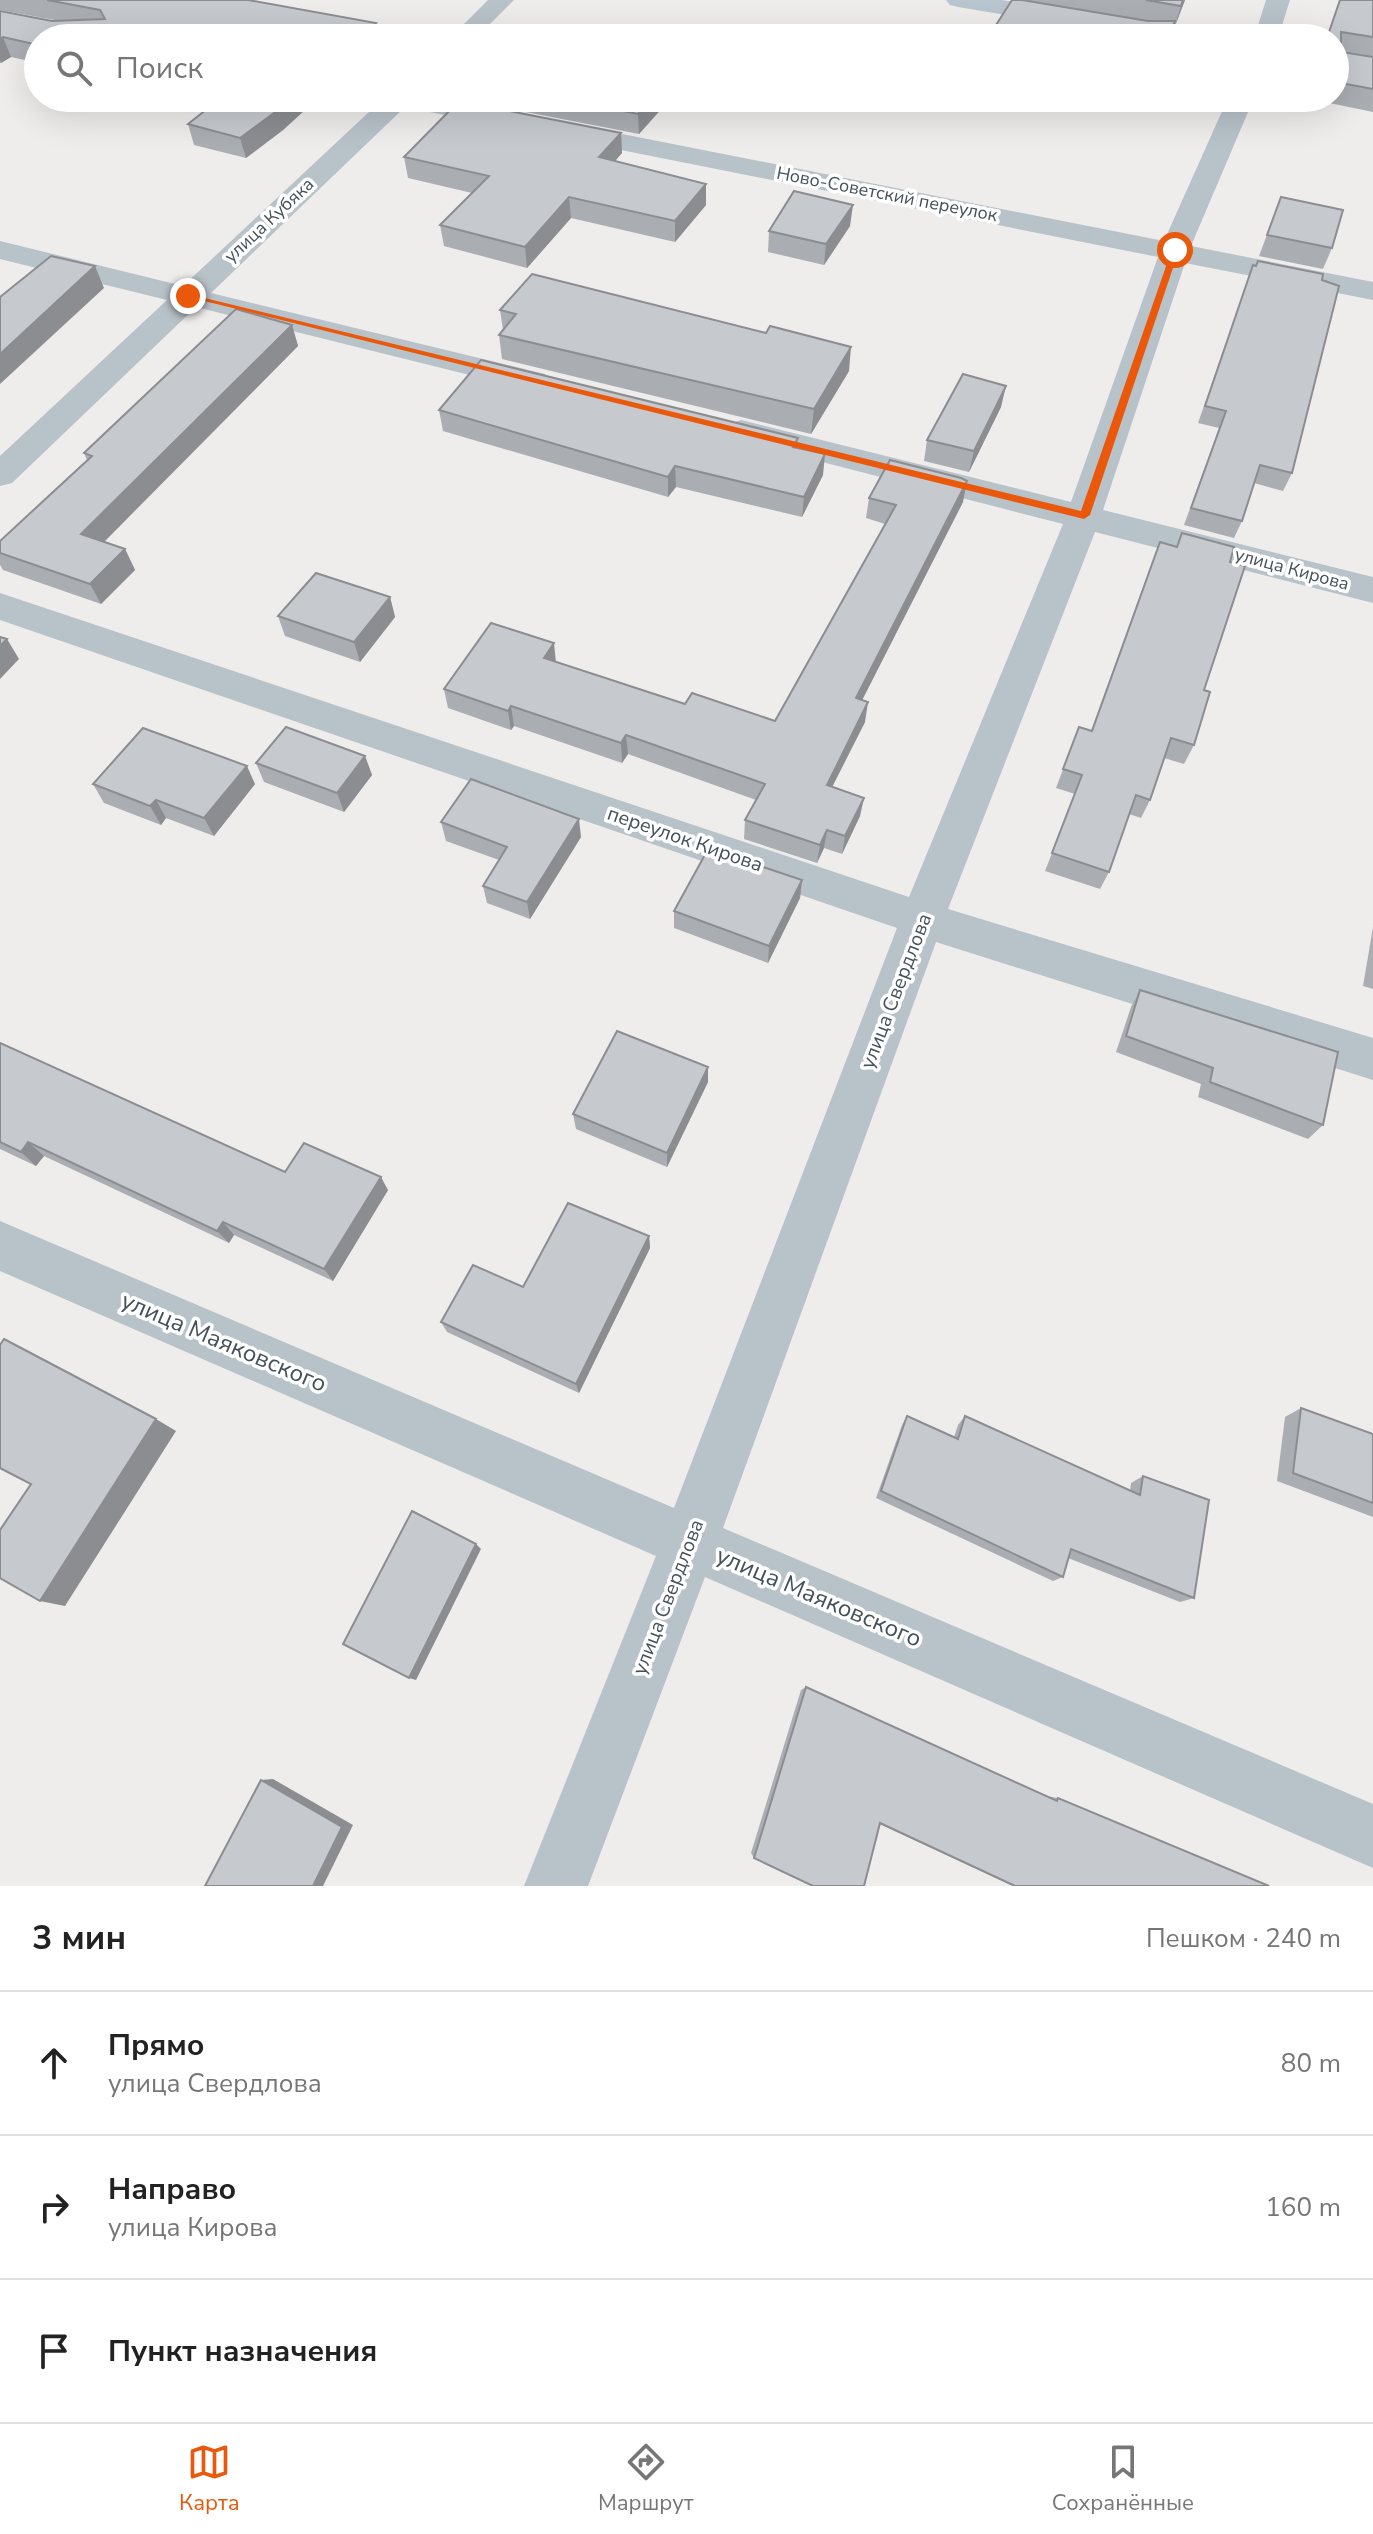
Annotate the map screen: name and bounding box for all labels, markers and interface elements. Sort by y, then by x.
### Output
search box [24,24,1349,112]
icon: search [52,46,96,90]
text: Поиск [116,48,203,89]
street label: Ново-Советский переулок [774,161,1000,227]
street label: улица Кубяка [219,172,319,268]
route start [1157,232,1193,268]
route end [170,278,206,314]
street label: улица Кирова [1232,542,1352,596]
street label: переулок Кирова [604,800,766,878]
street label: улица Свердлова [854,909,938,1073]
street label: улица Маяковского [116,1284,332,1400]
street label: улица Свердлова [626,1515,710,1679]
street label: улица Маяковского [711,1539,927,1655]
text: 3 мин [32,1915,126,1961]
text: Пешком · 240 m [1146,1921,1341,1956]
text: Прямо [108,2025,205,2066]
icon: ahead [32,2041,76,2085]
text: 80 m [1281,2046,1341,2081]
text: улица Свердлова [108,2066,322,2101]
text: Направо [108,2169,236,2210]
icon: right [32,2185,76,2229]
text: 160 m [1265,2190,1341,2225]
text: улица Кирова [108,2210,277,2245]
icon: arrive [32,2329,76,2373]
text: Пункт назначения [108,2331,377,2372]
tab: Карта [179,2440,240,2518]
tab: Маршрут [598,2440,694,2518]
tab: Сохранённые [1052,2440,1194,2518]

